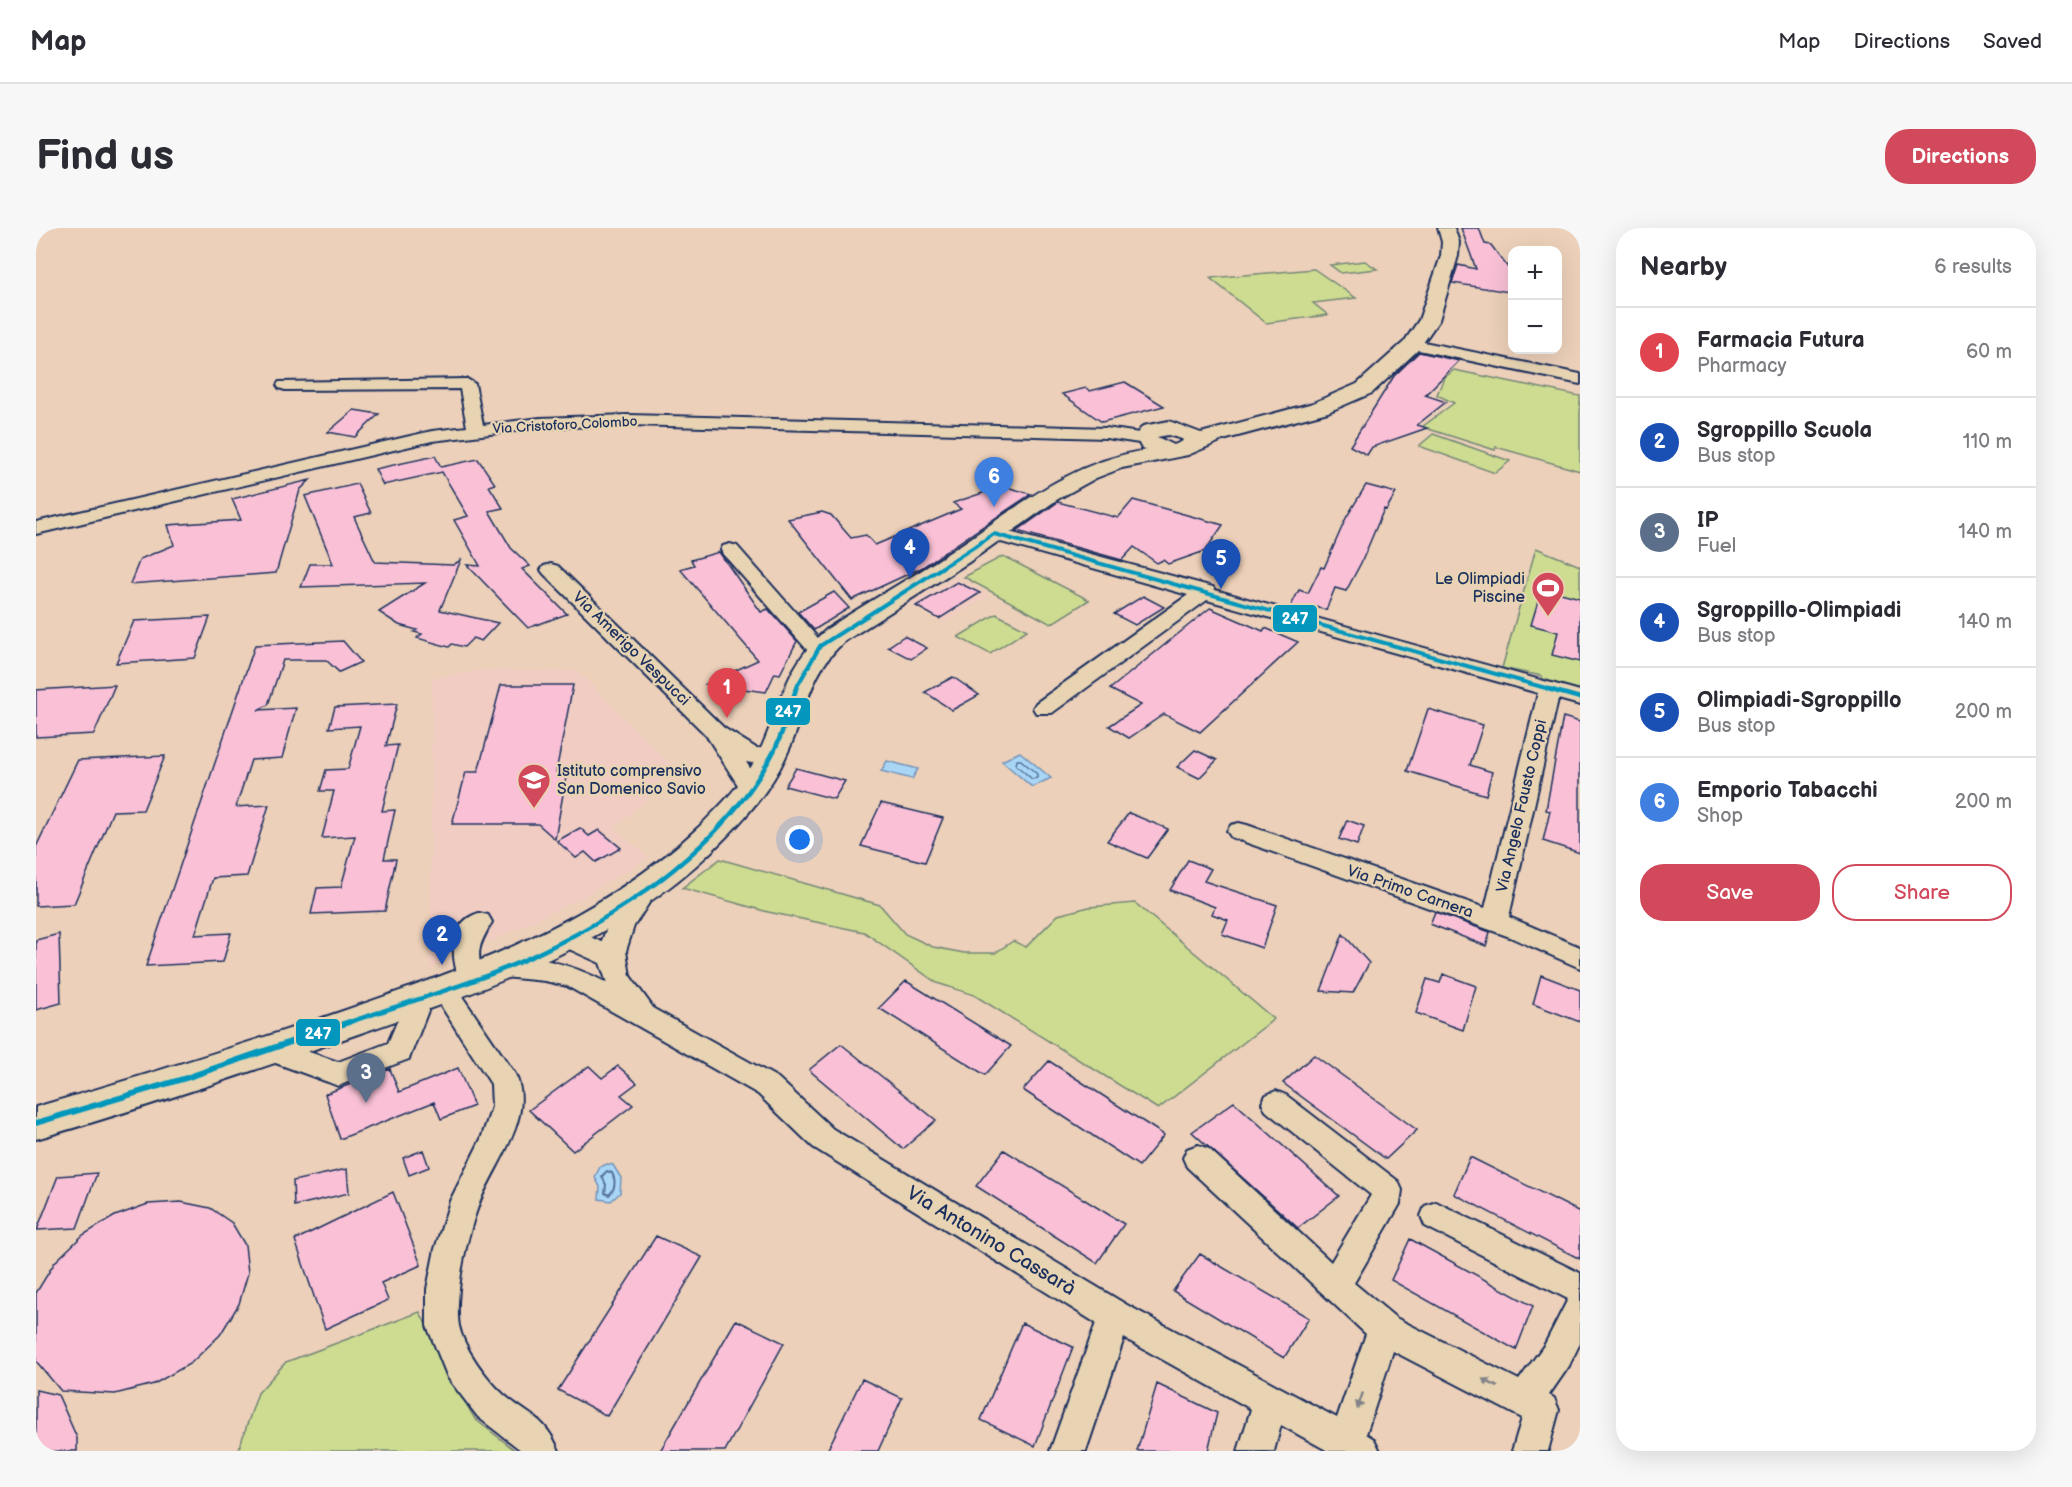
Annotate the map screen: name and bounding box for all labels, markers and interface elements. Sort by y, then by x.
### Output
text: Map [30,25,86,58]
text: Map [1778,29,1821,54]
text: Directions [1854,29,1950,54]
text: Saved [1983,29,2042,54]
button: Directions [1885,129,2036,184]
text: Find us [36,131,174,182]
map controls [1508,246,1562,354]
button: + [1508,246,1562,300]
text: Nearby [1640,252,1727,283]
text: 6 results [1934,255,2012,279]
button: − [1508,300,1562,354]
text: Farmacia Futura [1697,327,1865,354]
text: 1 [1655,340,1664,364]
text: 60 m [1966,340,2012,364]
text: Pharmacy [1697,354,1787,378]
street label: Via Cristoforo Colombo [492,413,638,437]
text: Sgroppillo Scuola [1697,417,1872,444]
text: 2 [1654,430,1665,454]
text: 110 m [1963,430,2012,454]
text: Bus stop [1697,444,1776,468]
pin: 6 [974,458,1014,507]
text: IP [1697,507,1718,534]
text: 3 [1654,520,1665,544]
text: 140 m [1958,520,2012,544]
pin: 4 [890,528,930,578]
text: Fuel [1697,534,1736,558]
pin: 5 [1202,540,1240,589]
place label: Le Olimpiadi Piscine [1435,570,1526,607]
sports icon: Le Olimpiadi Piscine [1530,570,1566,617]
street label: Via Amerigo Vespucci [568,588,694,710]
text: Sgroppillo-Olimpiadi [1697,597,1902,624]
line badge: 247 [1272,604,1318,633]
text: 247 [1281,610,1309,629]
text: 4 [1654,610,1665,634]
text: 140 m [1958,610,2012,634]
text: Bus stop [1697,624,1776,648]
pin: 1 [708,668,746,718]
text: Olimpiadi-Sgroppillo [1697,687,1902,714]
line badge: 247 [765,697,811,726]
text: 5 [1654,700,1665,724]
text: 200 m [1955,700,2012,724]
text: 247 [774,703,802,722]
text: Bus stop [1697,714,1776,738]
street label: Via Angelo Fausto Coppi [1493,718,1551,894]
school or university icon: Istituto comprensivo San Domenico Savio [516,762,552,809]
place label: Istituto comprensivo San Domenico Savio [557,762,706,799]
text: Emporio Tabacchi [1697,777,1878,804]
text: 6 [1653,790,1666,814]
text: 200 m [1955,790,2012,814]
text: Shop [1697,804,1743,828]
your location [785,825,814,854]
street label: Via Primo Carnera [1344,861,1476,923]
button: Save [1640,864,1820,921]
button: Share [1832,864,2012,921]
pin: 2 [422,916,462,965]
line badge: 247 [295,1018,341,1047]
text: 247 [304,1025,332,1044]
pin: 3 [346,1054,386,1103]
street label: Via Antonino Cassarà [902,1181,1080,1301]
one-way arrow [1481,1378,1498,1388]
one-way arrow [1354,1392,1364,1410]

